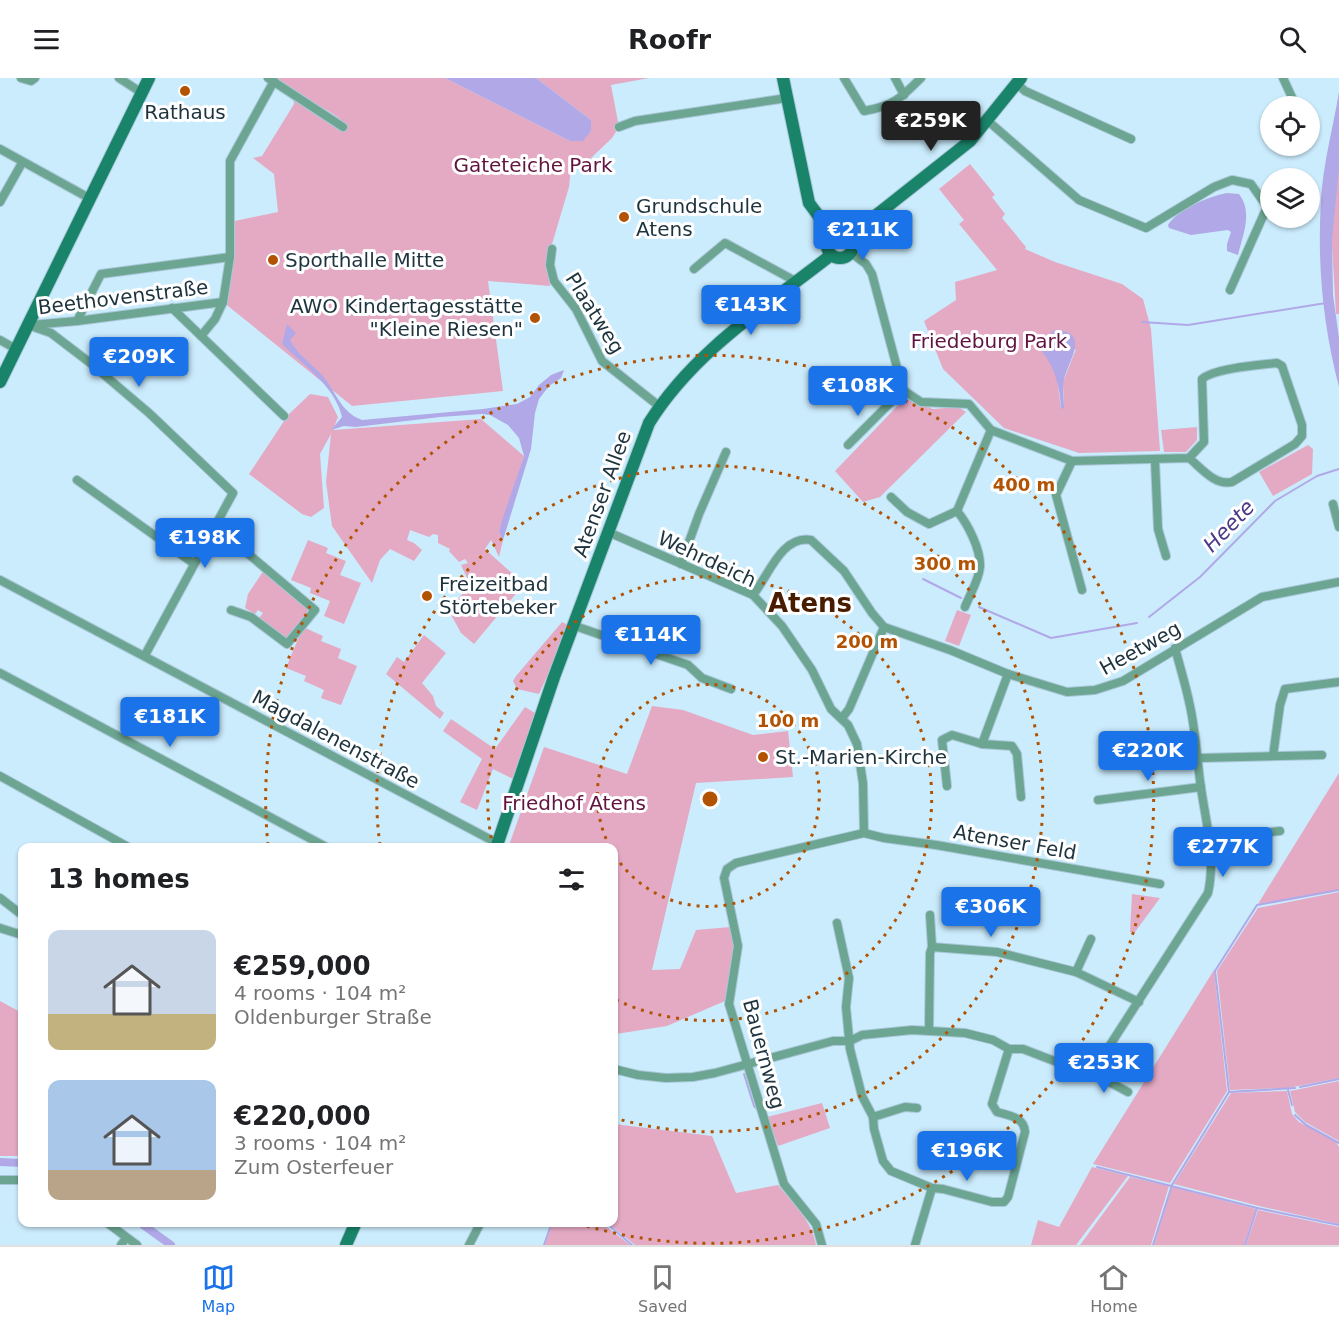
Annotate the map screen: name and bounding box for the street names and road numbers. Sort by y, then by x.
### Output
street label: Plaatweg [561,268,629,358]
street label: Beethovenstraße [36,275,210,319]
street label: Atenser Allee [568,427,636,561]
street label: Wehrdeich [654,526,760,592]
street label: Heetweg [1095,616,1185,680]
street label: Magdalenenstraße [248,685,424,793]
street label: Atenser Feld [952,819,1078,865]
street label: Bauernweg [738,996,790,1112]

